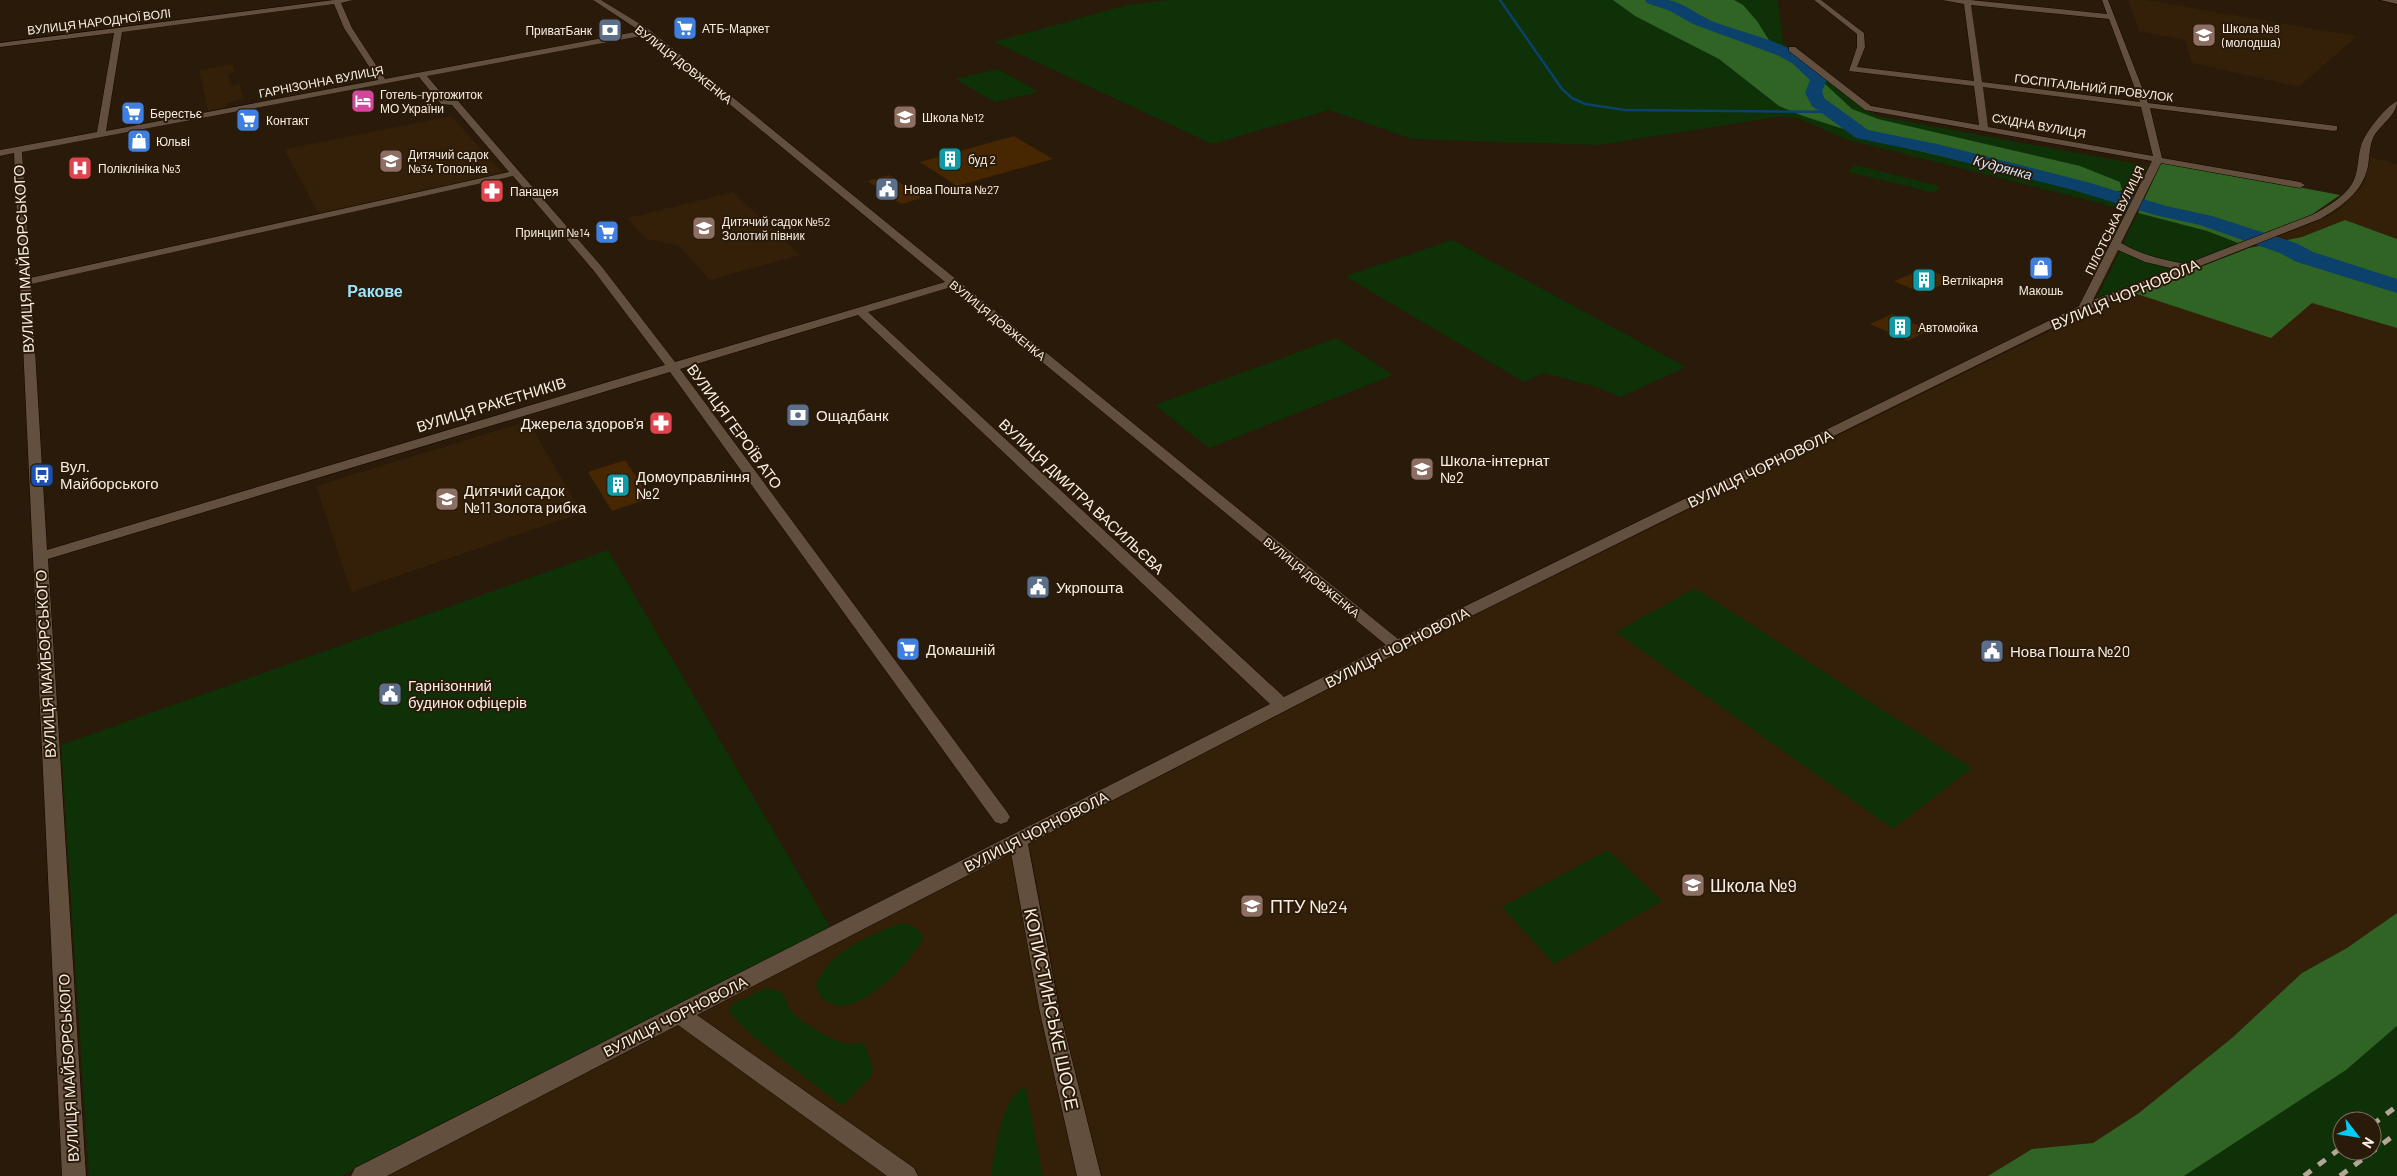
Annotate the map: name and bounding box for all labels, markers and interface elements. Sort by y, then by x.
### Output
street label: ВУЛИЦЯ НАРОДНОЇ ВОЛІ [26,5,172,38]
supermarket icon: АТБ-Маркет [672,15,698,41]
bank icon: ПриватБанк [597,17,623,43]
place label: АТБ-Маркет [702,21,770,36]
place label: Школа №8 (молодша) [2221,21,2281,50]
street label: ВУЛИЦЯ ДОВЖЕНКА [632,22,735,107]
school or university icon: Школа №8 (молодша) [2191,22,2217,48]
place label: ПриватБанк [525,23,593,38]
street label: ГАРНІЗОННА ВУЛИЦЯ [257,62,385,101]
street label: ГОСПІТАЛЬНИЙ ПРОВУЛОК [2014,70,2174,104]
place label: Готель-гуртожиток МО України [380,87,483,116]
hotel icon: Готель-гуртожиток МО України [350,88,376,114]
supermarket icon: Берестьє [120,100,146,126]
school or university icon: Школа №12 [892,104,918,130]
place label: Берестьє [150,106,202,121]
supermarket icon: Контакт [235,107,261,133]
place label: Школа №12 [922,110,984,124]
street label: СХІДНА ВУЛИЦЯ [1991,110,2087,141]
place label: Контакт [266,113,310,127]
shop icon: Юльві [126,128,152,154]
place label: Юльві [156,134,190,148]
building icon: буд 2 [937,146,963,172]
place label: Дитячий садок №34 Тополька [408,147,489,175]
school or university icon: Дитячий садок №34 Тополька [378,148,404,174]
water label: Кудрянка [1972,151,2034,183]
place label: буд 2 [968,152,996,167]
hospital icon: Поліклініка №3 [67,155,93,181]
place label: Поліклініка №3 [98,161,181,175]
street label: ПІЛОТСЬКА ВУЛИЦЯ [2082,163,2147,277]
street label: ВУЛИЦЯ МАЙБОРСЬКОГО [9,164,37,354]
public building icon: Нова Пошта №27 [874,176,900,202]
pharmacy icon: Панацея [479,178,505,204]
place label: Нова Пошта №27 [904,182,999,196]
place label: Панацея [510,184,559,199]
place label: Дитячий садок №52 Золотий півник [722,214,830,242]
school or university icon: Дитячий садок №52 Золотий півник [691,215,717,241]
supermarket icon: Принцип №14 [594,219,620,245]
place label: Принцип №14 [515,225,590,240]
shop icon: Макошь [2028,255,2054,281]
street label: ВУЛИЦЯ ЧОРНОВОЛА [2048,255,2202,333]
building icon: Ветлікарня [1911,267,1937,293]
place label: Ветлікарня [1942,273,2003,288]
street label: ВУЛИЦЯ ДОВЖЕНКА [947,277,1049,364]
district label: Ракове [347,281,403,300]
place label: Макошь [2019,283,2063,297]
building icon: Автомойка [1887,314,1913,340]
place label: Автомойка [1918,320,1978,334]
street label: ВУЛИЦЯ ГЕРОЇВ АТО [684,360,786,492]
street label: ВУЛИЦЯ РАКЕТНИКІВ [414,373,568,435]
bank icon: Ощадбанк [785,402,811,428]
place label: Ощадбанк [816,406,889,424]
pharmacy icon: Джерела здоров'я [648,410,674,436]
place label: Джерела здоров'я [521,414,644,432]
street label: ВУЛИЦЯ ДМИТРА ВАСИЛЬЄВА [996,415,1168,577]
street label: ВУЛИЦЯ ЧОРНОВОЛА [1685,425,1835,511]
place label: Школа-інтернат №2 [1440,451,1550,486]
school or university icon: Школа-інтернат №2 [1409,456,1435,482]
place label: Вул. Майборського [60,457,159,492]
bus stop icon: Вул. Майборського [29,462,55,488]
place label: Домоуправління №2 [636,467,750,502]
building icon: Домоуправління №2 [605,472,631,498]
place label: Дитячий садок №11 Золота рибка [464,481,587,516]
school or university icon: Дитячий садок №11 Золота рибка [434,486,460,512]
street label: ВУЛИЦЯ ДОВЖЕНКА [1261,534,1363,621]
street label: ВУЛИЦЯ МАЙБОРСЬКОГО [31,569,59,759]
public building icon: Укрпошта [1025,574,1051,600]
place label: Укрпошта [1056,578,1124,596]
street label: ВУЛИЦЯ ЧОРНОВОЛА [1322,603,1472,691]
supermarket icon: Домашній [895,636,921,662]
public building icon: Нова Пошта №20 [1979,638,2005,664]
place label: Домашній [926,640,995,658]
place label: Нова Пошта №20 [2010,642,2130,660]
place label: Гарнізонний будинок офіцерів [408,676,527,711]
public building icon: Гарнізонний будинок офіцерів [377,681,403,707]
street label: ВУЛИЦЯ ЧОРНОВОЛА [961,787,1111,875]
school or university icon: Школа №9 [1680,872,1706,898]
place label: Школа №9 [1710,874,1797,896]
school or university icon: ПТУ №24 [1239,893,1265,919]
place label: ПТУ №24 [1270,895,1348,917]
street label: КОПИСТИНСЬКЕ ШОСЕ [1020,906,1084,1112]
street label: ВУЛИЦЯ ЧОРНОВОЛА [600,972,750,1060]
street label: ВУЛИЦЯ МАЙБОРСЬКОГО [54,973,82,1163]
north arrow [2332,1111,2382,1161]
text: N [2359,1135,2378,1151]

